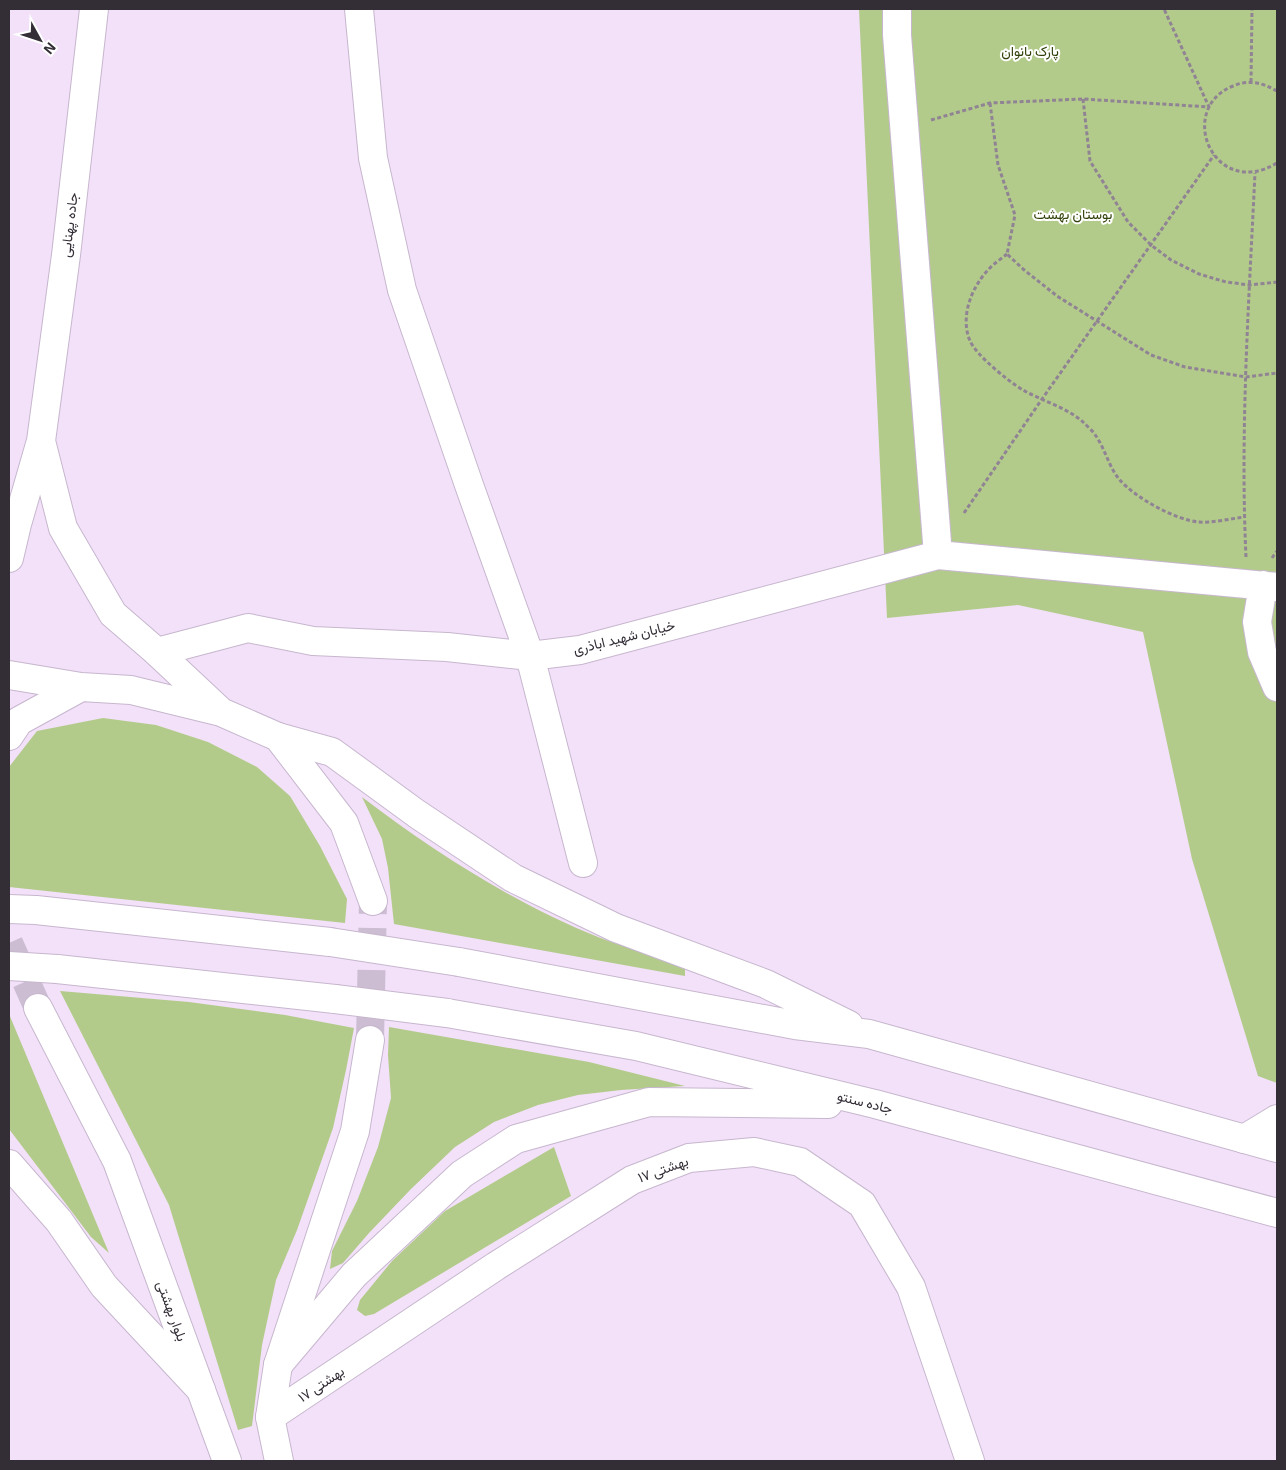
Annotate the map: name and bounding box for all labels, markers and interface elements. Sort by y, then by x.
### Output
north arrow [15,15,65,65]
text: N [41,39,60,58]
park label: پارک بانوان [1001,42,1059,61]
street label: جاده پهنایی [56,192,83,259]
park label: بوستان بهشت [1034,205,1112,223]
street label: خیابان شهید اباذری [571,616,677,658]
street label: جاده سنتو [835,1086,895,1118]
street label: بهشتی ۱۷ [635,1152,691,1186]
street label: بلوار بهشتی [153,1278,191,1344]
street label: بهشتی ۱۷ [294,1362,348,1406]

